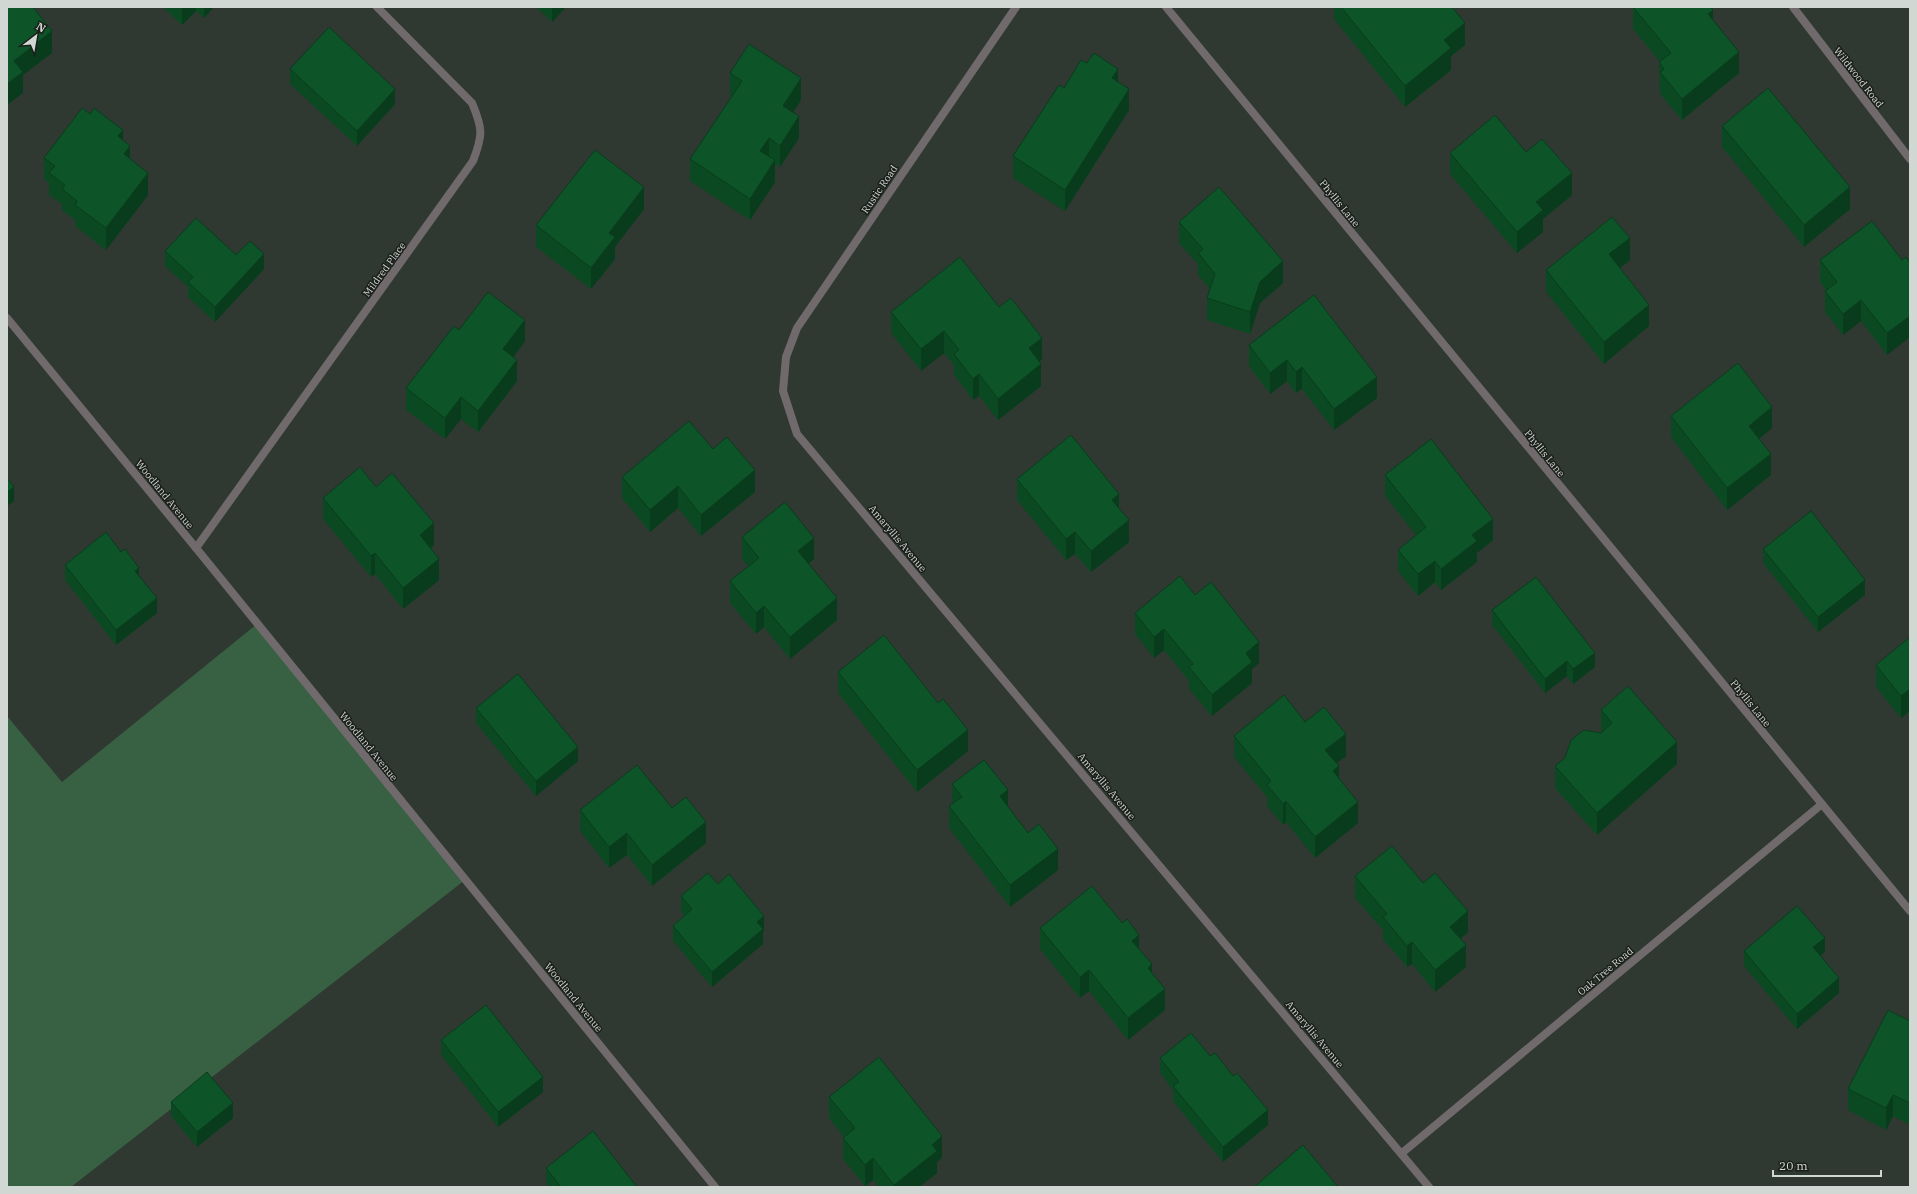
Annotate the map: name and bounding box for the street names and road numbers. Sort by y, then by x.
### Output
street label: Wildwood Road [1831,44,1886,110]
street label: Rustic Road [858,163,900,216]
street label: Phyllis Lane [1317,177,1363,230]
street label: Mildred Place [360,239,409,299]
street label: Phyllis Lane [1522,427,1568,480]
street label: Woodland Avenue [133,457,196,532]
street label: Amaryllis Avenue [866,502,929,574]
street label: Phyllis Lane [1728,677,1774,730]
street label: Woodland Avenue [337,709,400,784]
street label: Amaryllis Avenue [1075,750,1138,822]
street label: Oak Tree Road [1575,944,1636,998]
street label: Woodland Avenue [542,960,605,1035]
street label: Amaryllis Avenue [1283,998,1346,1070]

